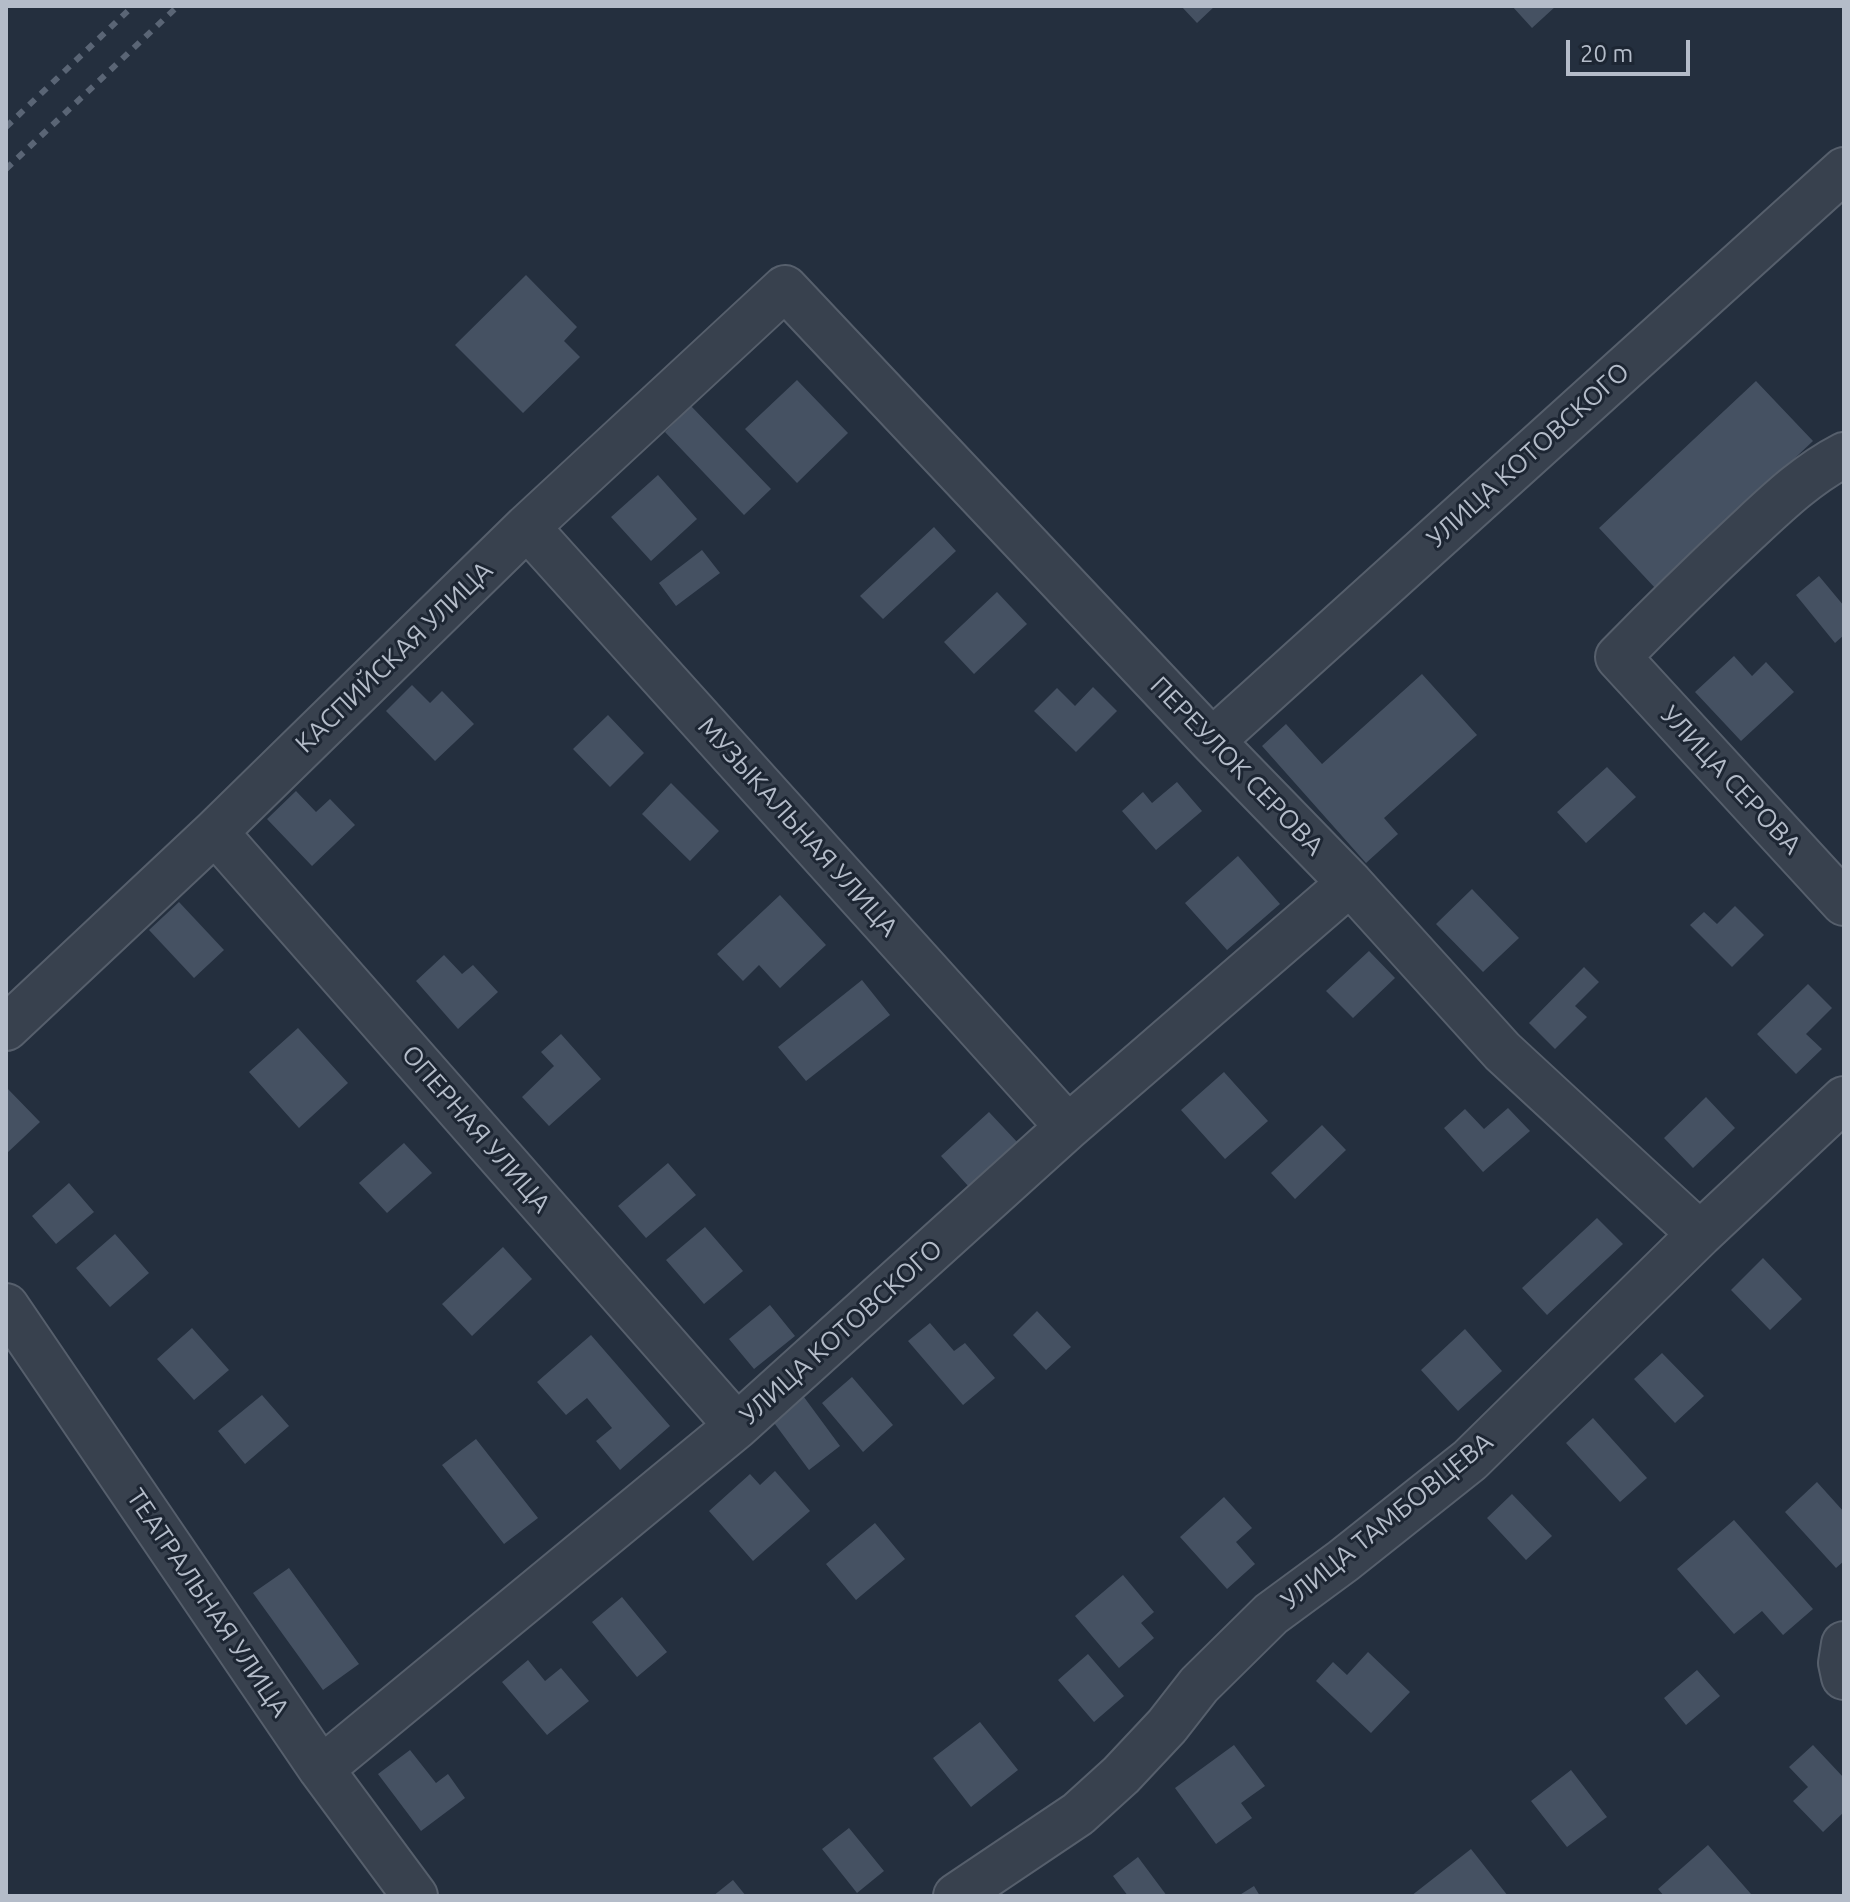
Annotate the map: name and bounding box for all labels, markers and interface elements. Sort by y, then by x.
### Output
scale bar [1570,24,1694,74]
text: 20 m [1580,40,1633,67]
street label: УЛИЦА КОТОВСКОГО [1420,356,1636,554]
street label: КАСПИЙСКАЯ УЛИЦА [289,555,499,759]
street label: ПЕРЕУЛОК СЕРОВА [1144,670,1330,862]
street label: УЛИЦА СЕРОВА [1654,699,1808,861]
street label: МУЗЫКАЛЬНАЯ УЛИЦА [691,711,905,943]
street label: ОПЕРНАЯ УЛИЦА [395,1039,557,1219]
street label: УЛИЦА КОТОВСКОГО [733,1233,949,1431]
street label: УЛИЦА ТАМБОВЦЕВА [1275,1426,1499,1616]
street label: ТЕАТРАЛЬНАЯ УЛИЦА [120,1483,296,1723]

